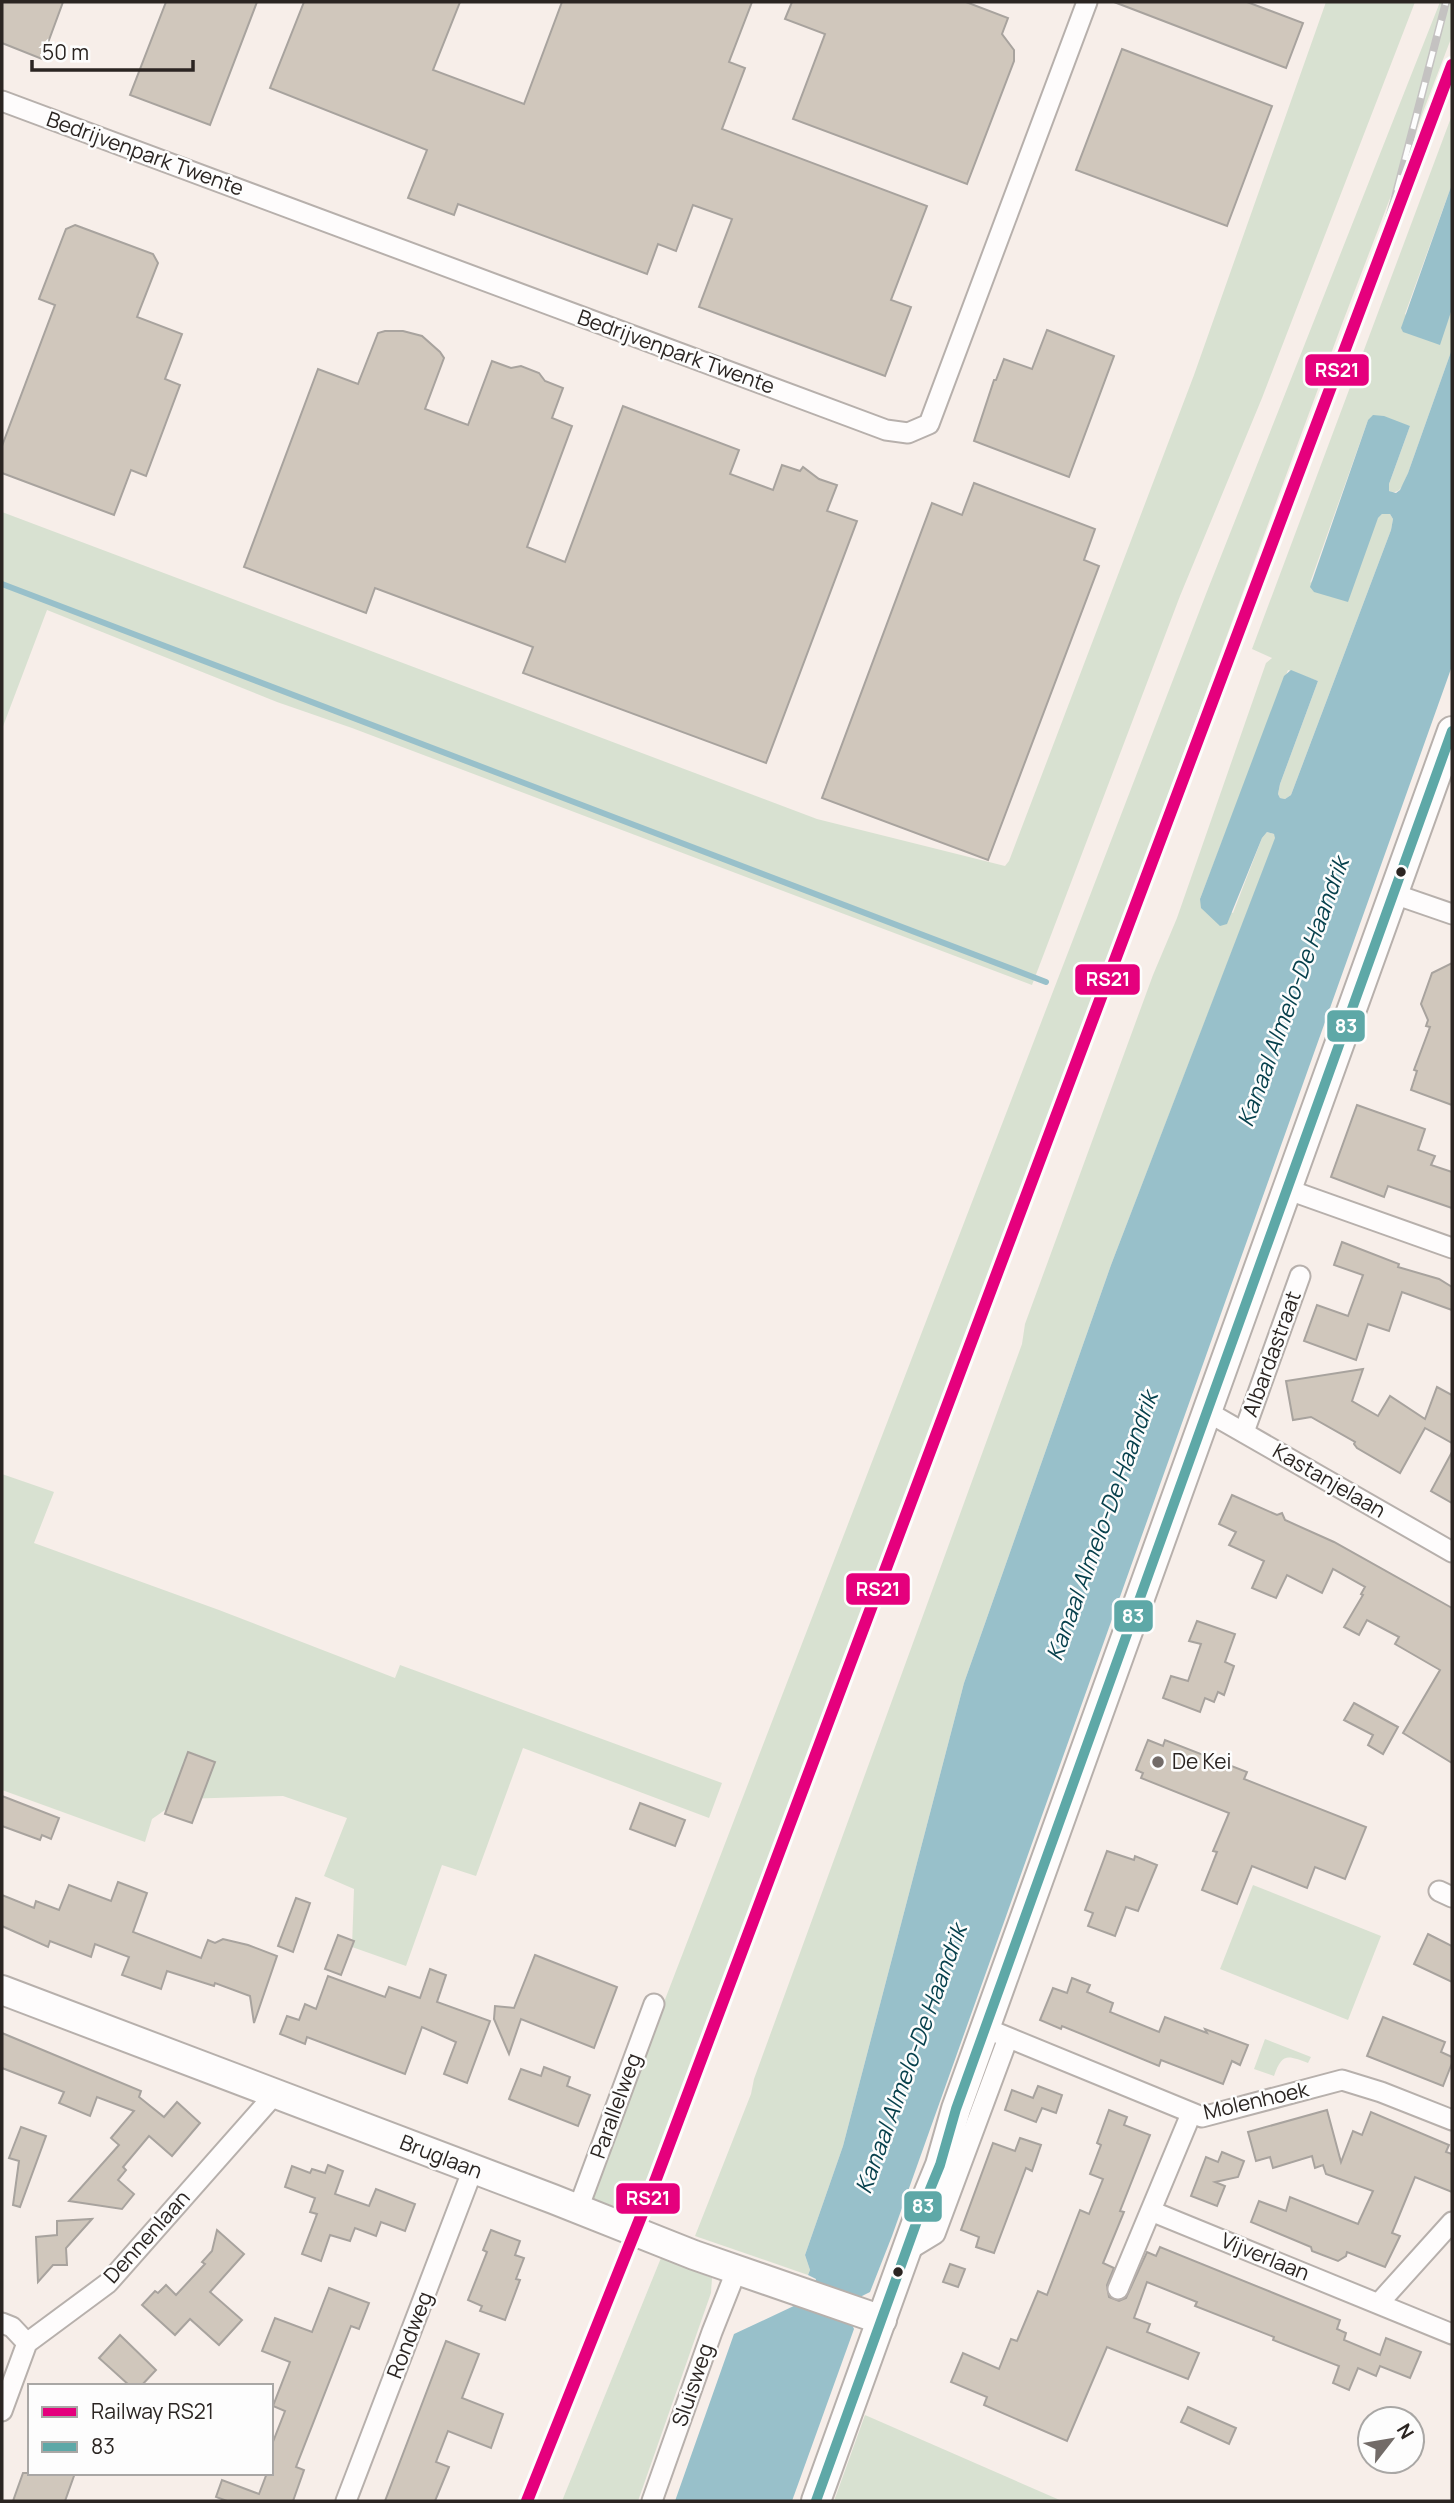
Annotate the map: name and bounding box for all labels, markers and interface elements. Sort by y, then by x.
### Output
scale bar [32,28,192,72]
text: 50 m [42,38,89,66]
street label: Bedrijvenpark Twente [43,104,248,202]
street label: Bedrijvenpark Twente [574,302,779,400]
line badge: RS21 [1304,353,1370,387]
text: RS21 [1315,357,1359,383]
water label: Kanaal Almelo-De Haandrik [1228,849,1357,1131]
unlabelled marker [1394,865,1408,879]
line badge: RS21 [1074,963,1141,996]
text: RS21 [1086,966,1130,992]
line badge: 83 [1326,1009,1366,1043]
text: 83 [1335,1013,1357,1039]
street label: Albardastraat [1235,1287,1307,1421]
water label: Kanaal Almelo-De Haandrik [1037,1383,1166,1665]
street label: Kastanjelaan [1268,1437,1391,1524]
line badge: RS21 [845,1572,911,1606]
text: RS21 [856,1576,900,1602]
line badge: 83 [1113,1599,1154,1633]
text: 83 [1122,1603,1144,1629]
place label: De Kei [1172,1747,1231,1775]
marker: De Kei [1150,1754,1166,1770]
water label: Kanaal Almelo-De Haandrik [846,1916,975,2198]
street label: Parallelweg [583,2049,647,2162]
street label: Molenhoek [1200,2074,1312,2126]
street label: Bruglaan [396,2128,487,2185]
line badge: RS21 [615,2182,681,2215]
street label: Dennenlaan [97,2184,196,2289]
text: RS21 [626,2185,670,2211]
line badge: 83 [903,2190,943,2223]
text: 83 [912,2193,934,2219]
street label: Vijverlaan [1217,2226,1314,2287]
unlabelled marker [891,2265,905,2279]
street label: Rondweg [380,2287,438,2382]
street label: Sluisweg [665,2339,719,2430]
legend [28,2384,273,2475]
text: Railway RS21 [91,2397,214,2425]
north arrow [1356,2405,1426,2475]
text: N [1391,2419,1420,2444]
text: 83 [91,2432,115,2460]

